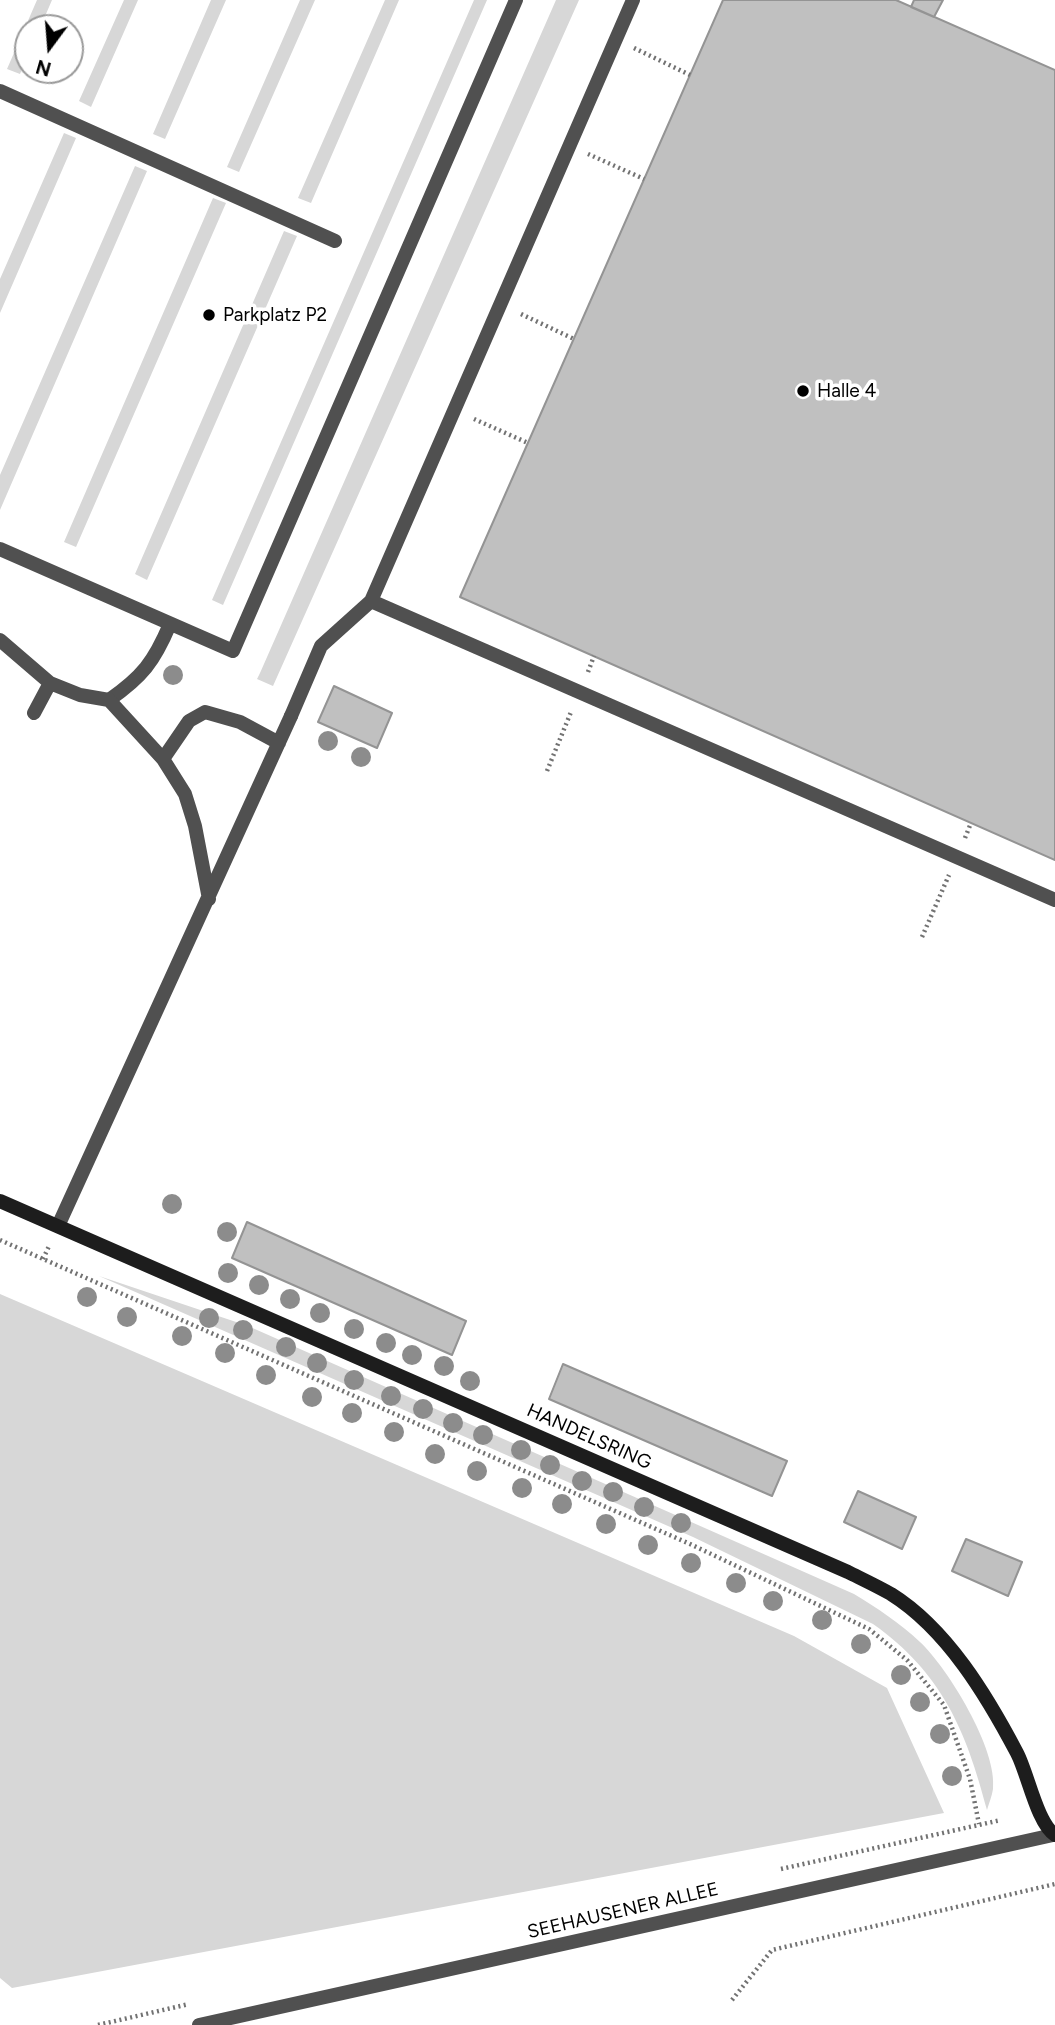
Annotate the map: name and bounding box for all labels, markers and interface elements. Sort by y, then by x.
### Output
north arrow [14,14,84,84]
text: N [33,55,54,81]
place label: Parkplatz P2 [223,304,327,326]
marker: Parkplatz P2 [201,307,217,323]
place label: Halle 4 [817,380,876,402]
marker: Halle 4 [795,383,811,399]
street label: HANDELSRING [523,1399,655,1475]
street label: SEEHAUSENER ALLEE [525,1878,721,1944]

